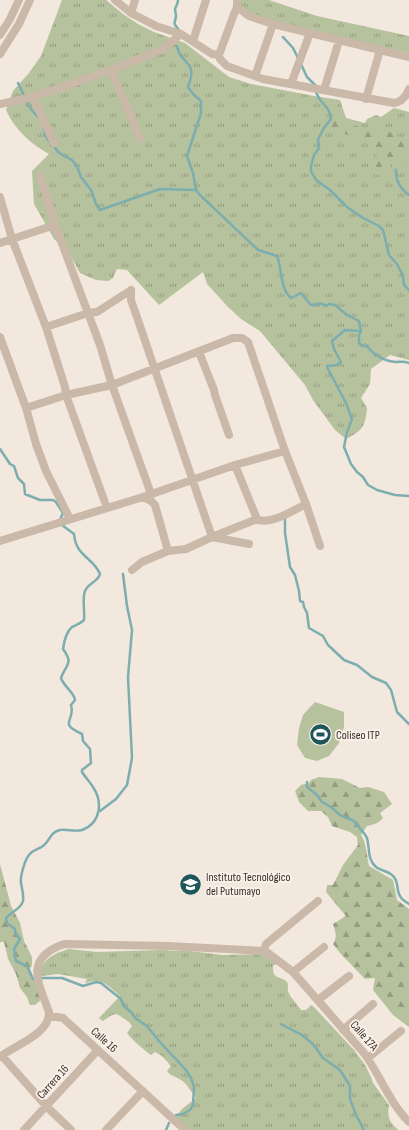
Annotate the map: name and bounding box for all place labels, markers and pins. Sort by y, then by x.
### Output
sports icon: Coliseo ITP [307,722,333,748]
place label: Coliseo ITP [336,728,380,743]
place label: Instituto Tecnológico del Putumayo [206,870,291,899]
school or university icon: Instituto Tecnológico del Putumayo [177,871,203,897]

